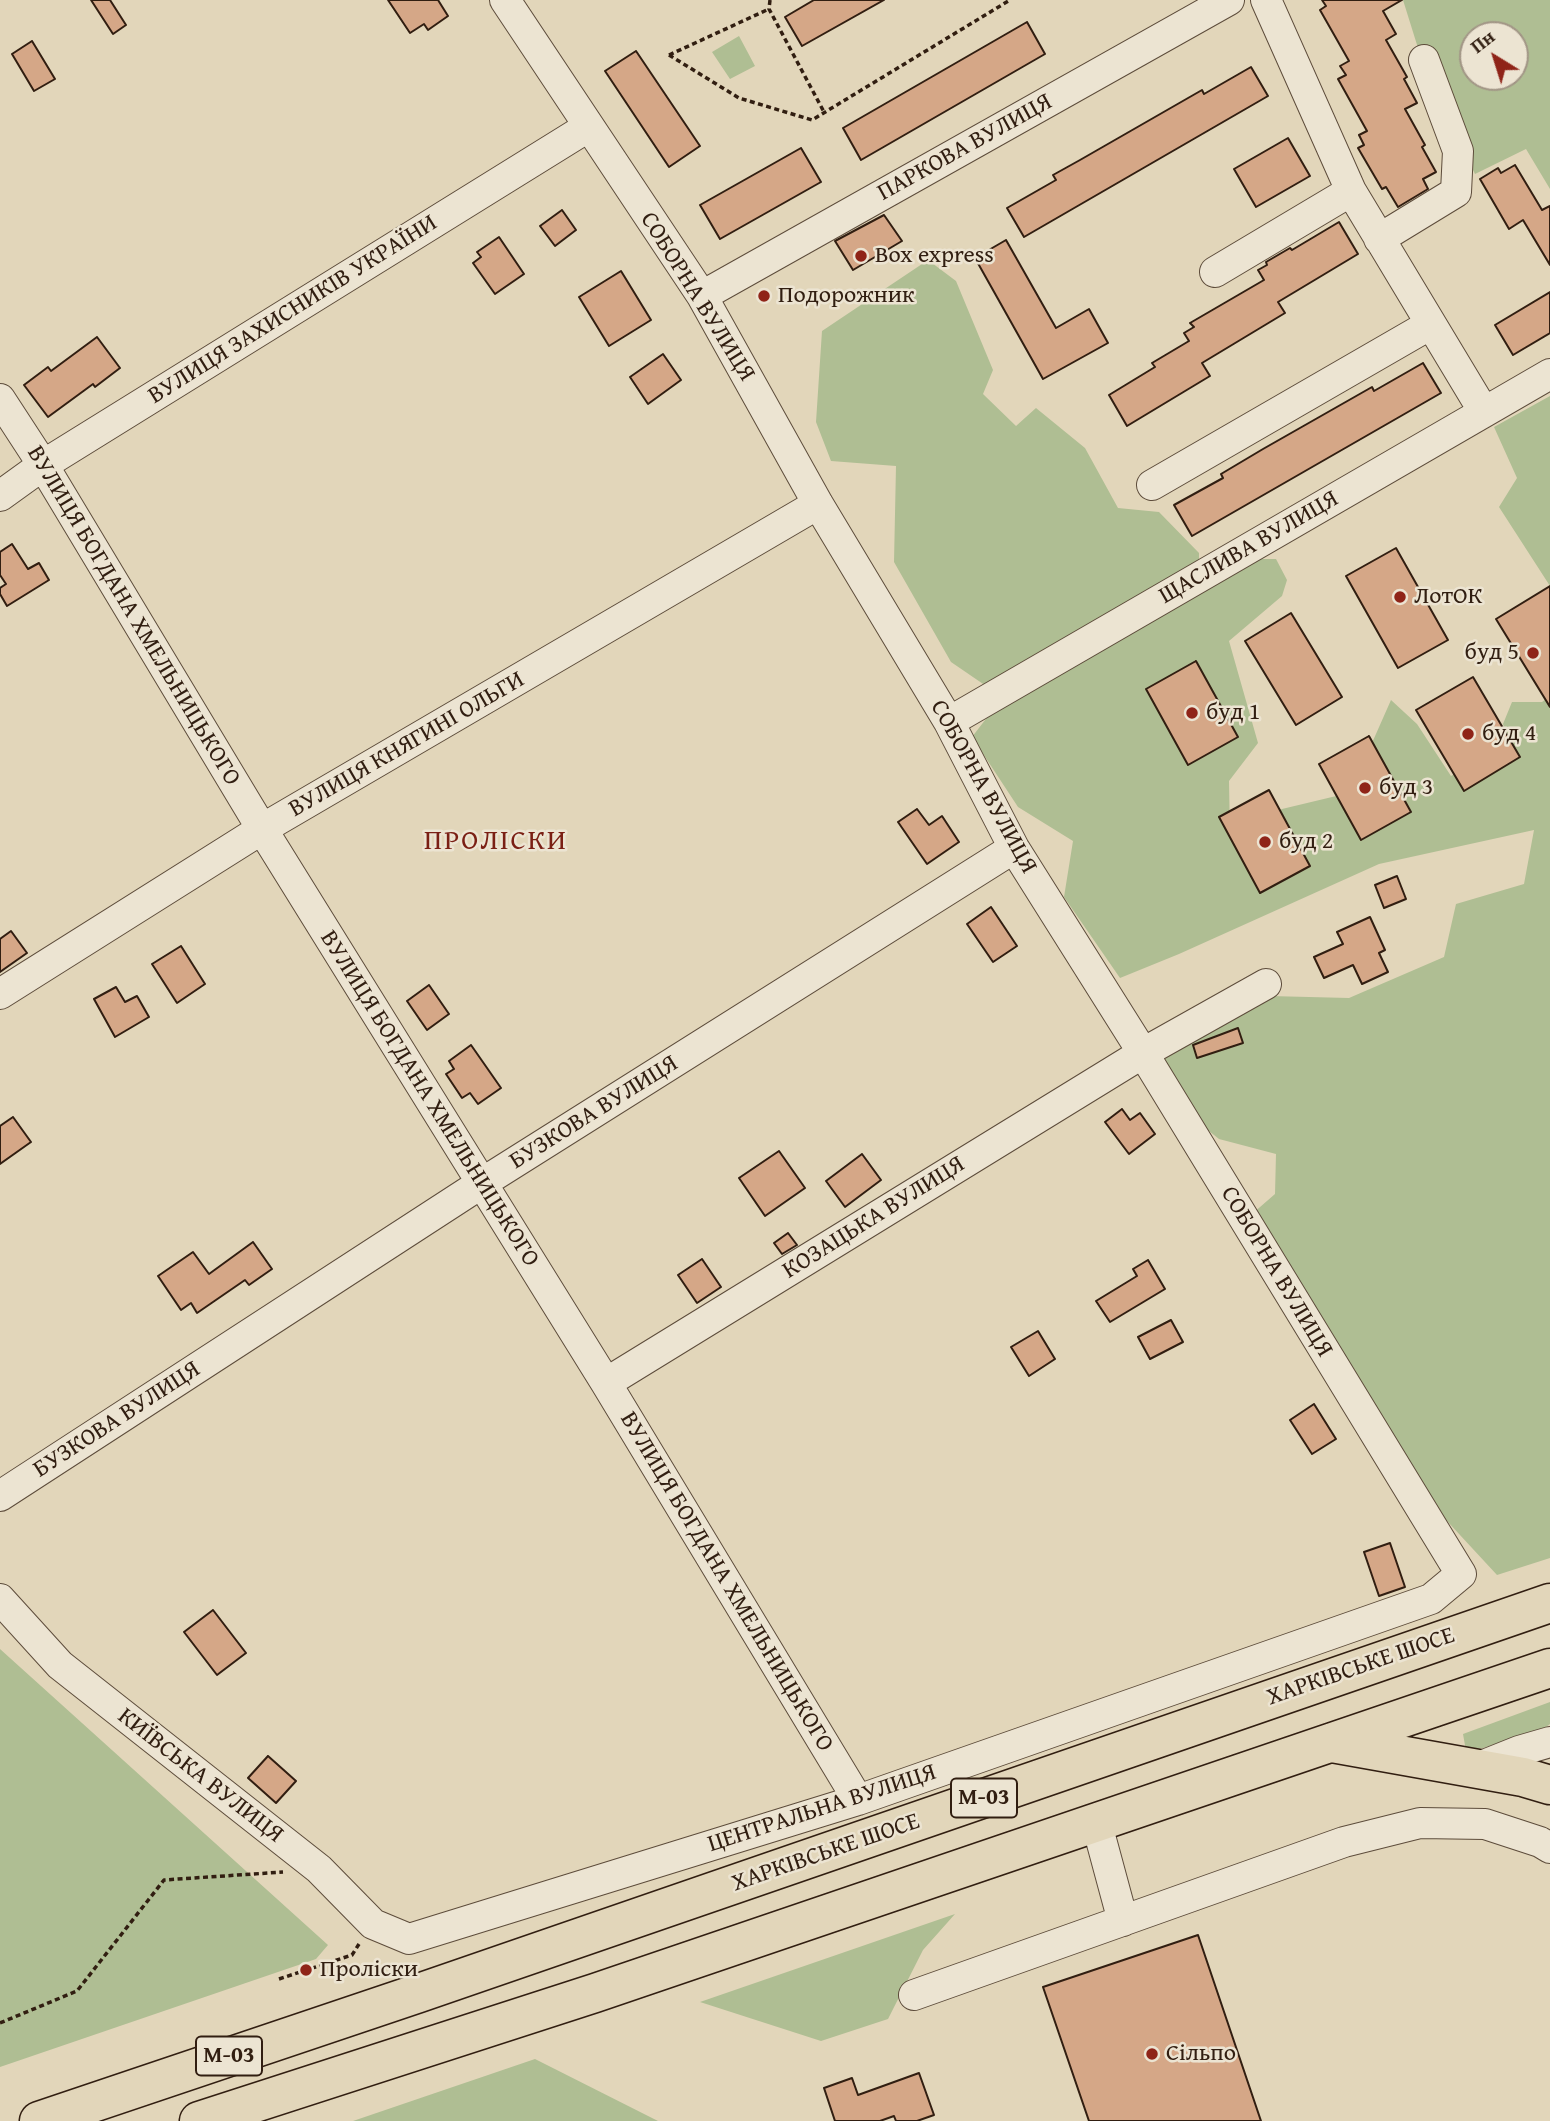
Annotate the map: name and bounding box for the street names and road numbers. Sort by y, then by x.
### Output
street label: ПАРКОВА ВУЛИЦЯ [873,88,1057,208]
street label: СОБОРНА ВУЛИЦЯ [633,207,761,387]
street label: ВУЛИЦЯ ЗАХИСНИКІВ УКРАЇНИ [143,209,443,411]
street label: ВУЛИЦЯ БОГДАНА ХМЕЛЬНИЦЬКОГО [20,441,246,791]
street label: ЩАСЛИВА ВУЛИЦЯ [1154,485,1344,611]
street label: ВУЛИЦЯ КНЯГИНІ ОЛЬГИ [284,666,530,824]
street label: СОБОРНА ВУЛИЦЯ [923,695,1043,879]
street label: ВУЛИЦЯ БОГДАНА ХМЕЛЬНИЦЬКОГО [313,926,545,1272]
street label: БУЗКОВА ВУЛИЦЯ [505,1050,683,1176]
street label: КОЗАЦЬКА ВУЛИЦЯ [778,1150,970,1286]
street label: СОБОРНА ВУЛИЦЯ [1214,1182,1338,1362]
street label: БУЗКОВА ВУЛИЦЯ [28,1355,206,1485]
street label: ВУЛИЦЯ БОГДАНА ХМЕЛЬНИЦЬКОГО [613,1407,839,1757]
street label: ХАРКІВСЬКЕ ШОСЕ [1263,1621,1459,1713]
street label: КИЇВСЬКА ВУЛИЦЯ [112,1702,288,1850]
street label: ЦЕНТРАЛЬНА ВУЛИЦЯ [704,1759,940,1859]
road number: М-03 [951,1778,1017,1817]
street label: ХАРКІВСЬКЕ ШОСЕ [728,1807,924,1899]
road number: М-03 [196,2036,262,2076]

